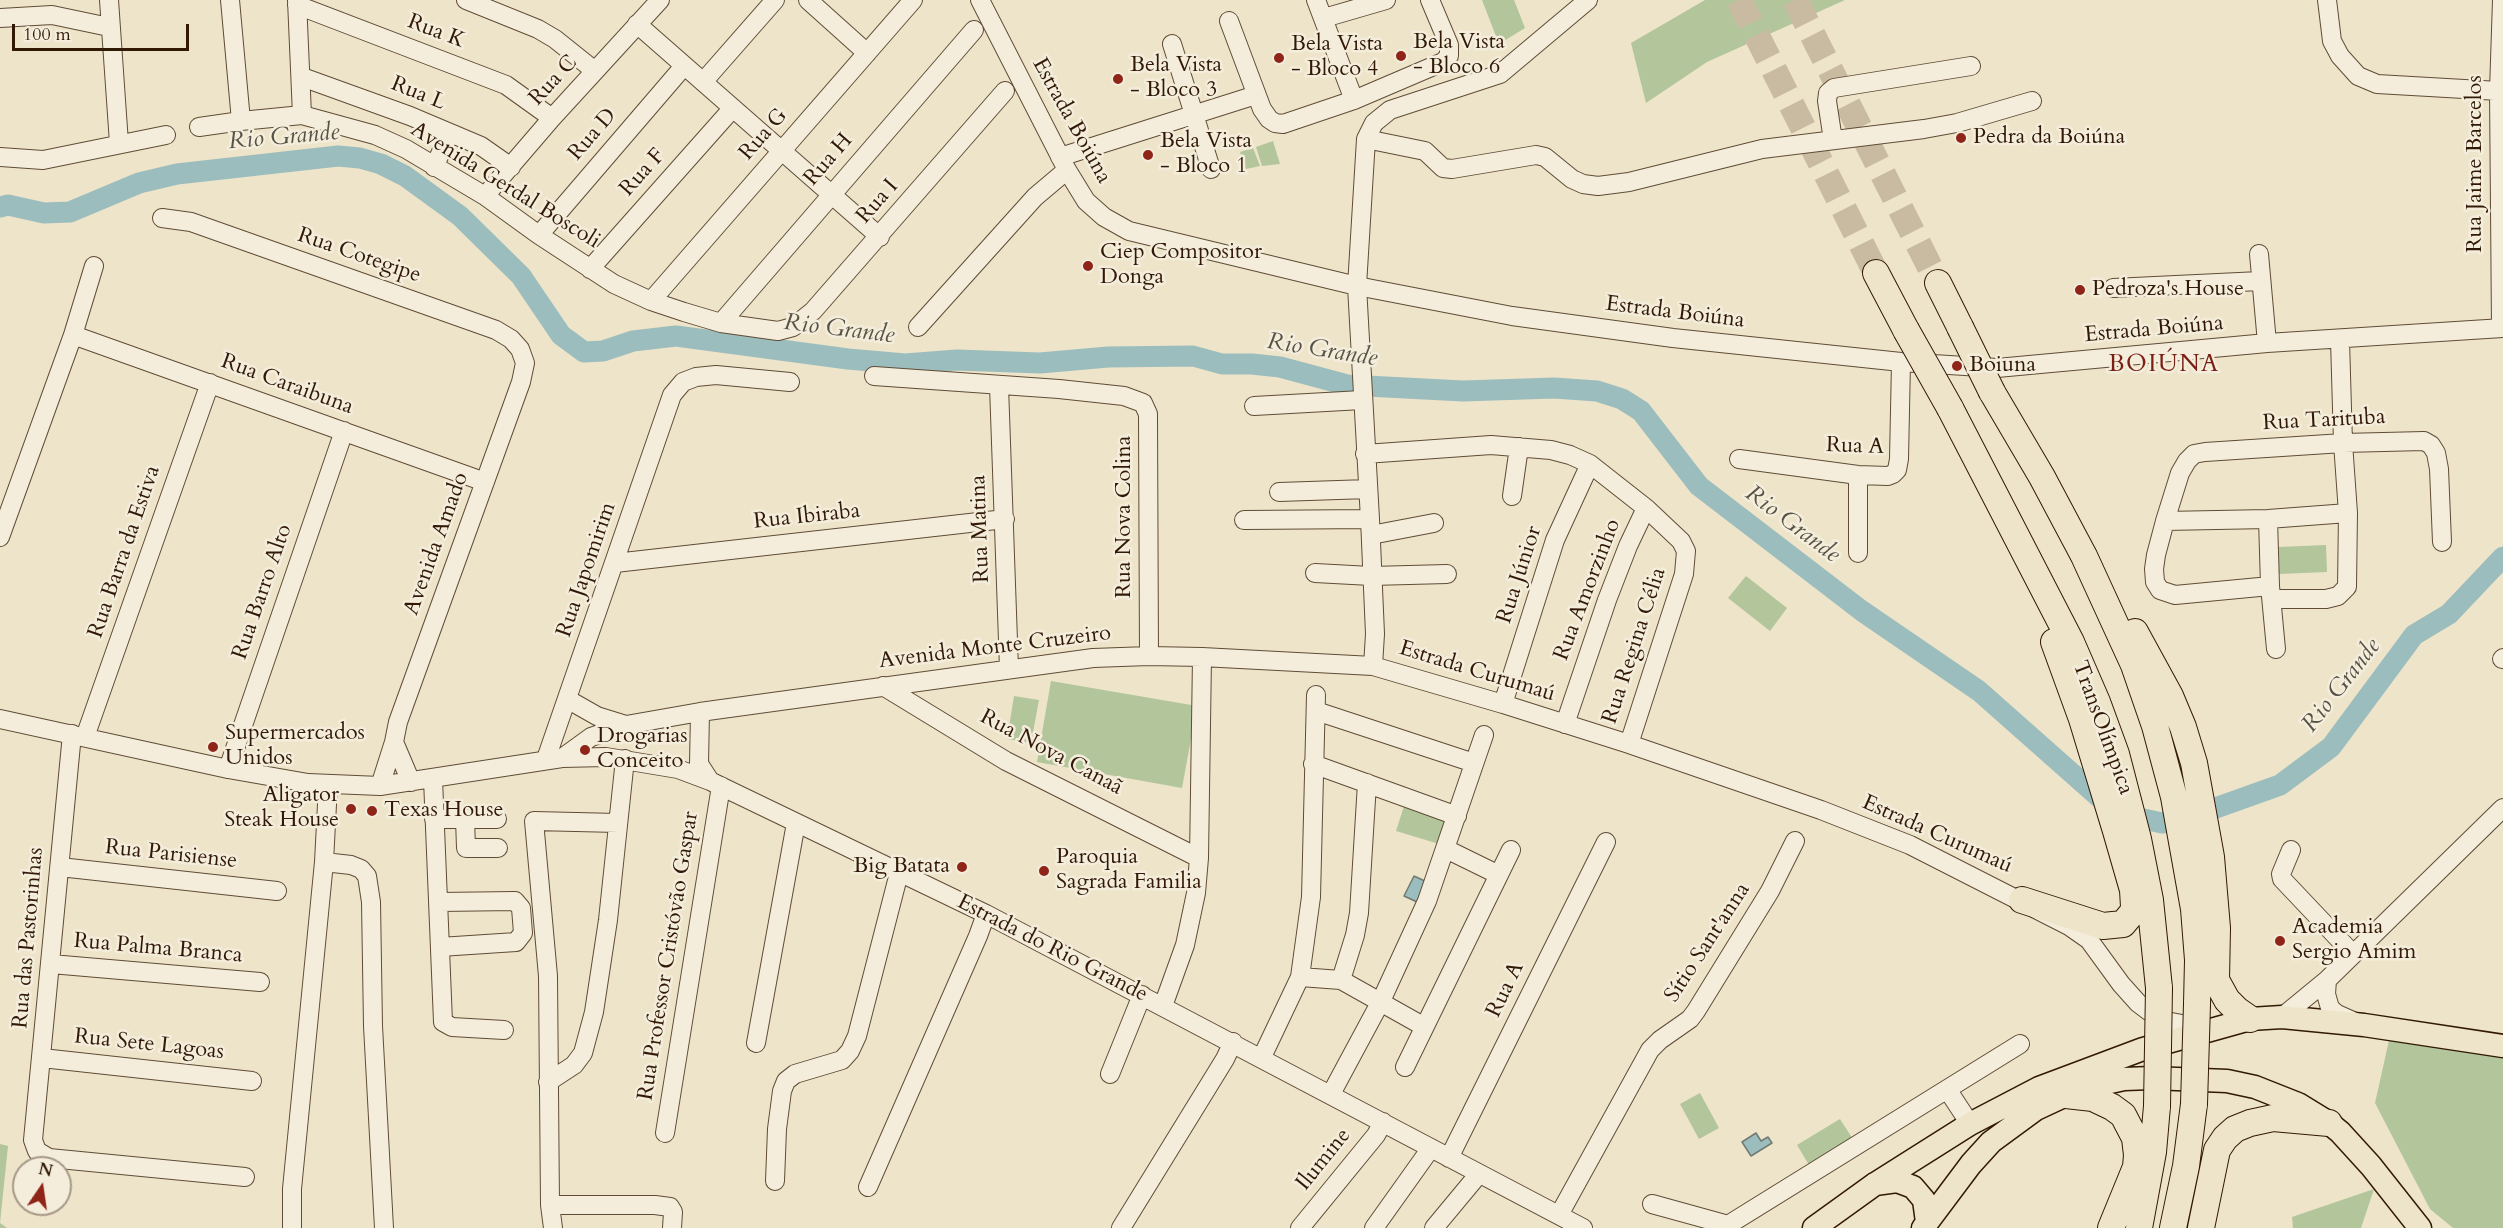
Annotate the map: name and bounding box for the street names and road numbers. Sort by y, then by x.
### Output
street label: Rua K [404,9,468,55]
street label: Rua C [524,50,584,112]
street label: Estrada Boiúna [1026,54,1116,188]
street label: Rua L [387,71,449,117]
street label: Rua Jaime Barcelos [2463,75,2489,253]
street label: Rua D [563,103,623,167]
street label: Rua G [734,104,794,166]
street label: Avenida Gerdal Boscoli [405,117,605,255]
street label: Rua H [799,128,859,192]
street label: Rua F [615,144,671,202]
street label: Rua I [852,174,904,230]
street label: Rua Cotegipe [294,223,424,289]
street label: Estrada Boiúna [1604,291,1746,335]
street label: Estrada Boiúna [2083,311,2225,349]
street label: Rua Caraibuna [217,349,357,421]
street label: Rua Tarituba [2262,405,2386,437]
street label: Rua A [1825,433,1885,461]
street label: Rua Nova Colina [1112,436,1138,598]
street label: Rua Barra da Estiva [83,462,167,642]
street label: Avenida Amado [399,469,475,619]
street label: Rua Matina [966,475,996,583]
street label: Rua Ibiraba [752,498,862,536]
street label: Rua Japomirim [552,499,622,641]
street label: Rua Amorzinho [1549,516,1627,664]
street label: Rua Barro Alto [228,521,298,663]
street label: Rua Júnior [1492,523,1548,627]
street label: Rua Regina Célia [1597,565,1673,727]
street label: Avenida Monte Cruzeiro [878,621,1112,675]
street label: Estrada Curumaú [1396,636,1558,708]
street label: TransOlímpica [2066,658,2138,798]
street label: Rua Nova Canaã [975,704,1127,802]
street label: Estrada Curumaú [1858,790,2016,880]
street label: Rua Professor Cristóvão Gaspar [633,810,705,1102]
street label: Rua Parisiense [104,835,238,875]
street label: Rua das Pastorinhas [8,846,50,1030]
street label: Sítio Sant'anna [1660,878,1756,1008]
street label: Estrada do Rio Grande [952,889,1152,1009]
street label: Rua Palma Branca [72,928,244,970]
street label: Rua A [1481,958,1531,1022]
street label: Rua Sete Lagoas [73,1024,225,1066]
street label: Ilumine [1291,1124,1357,1196]

